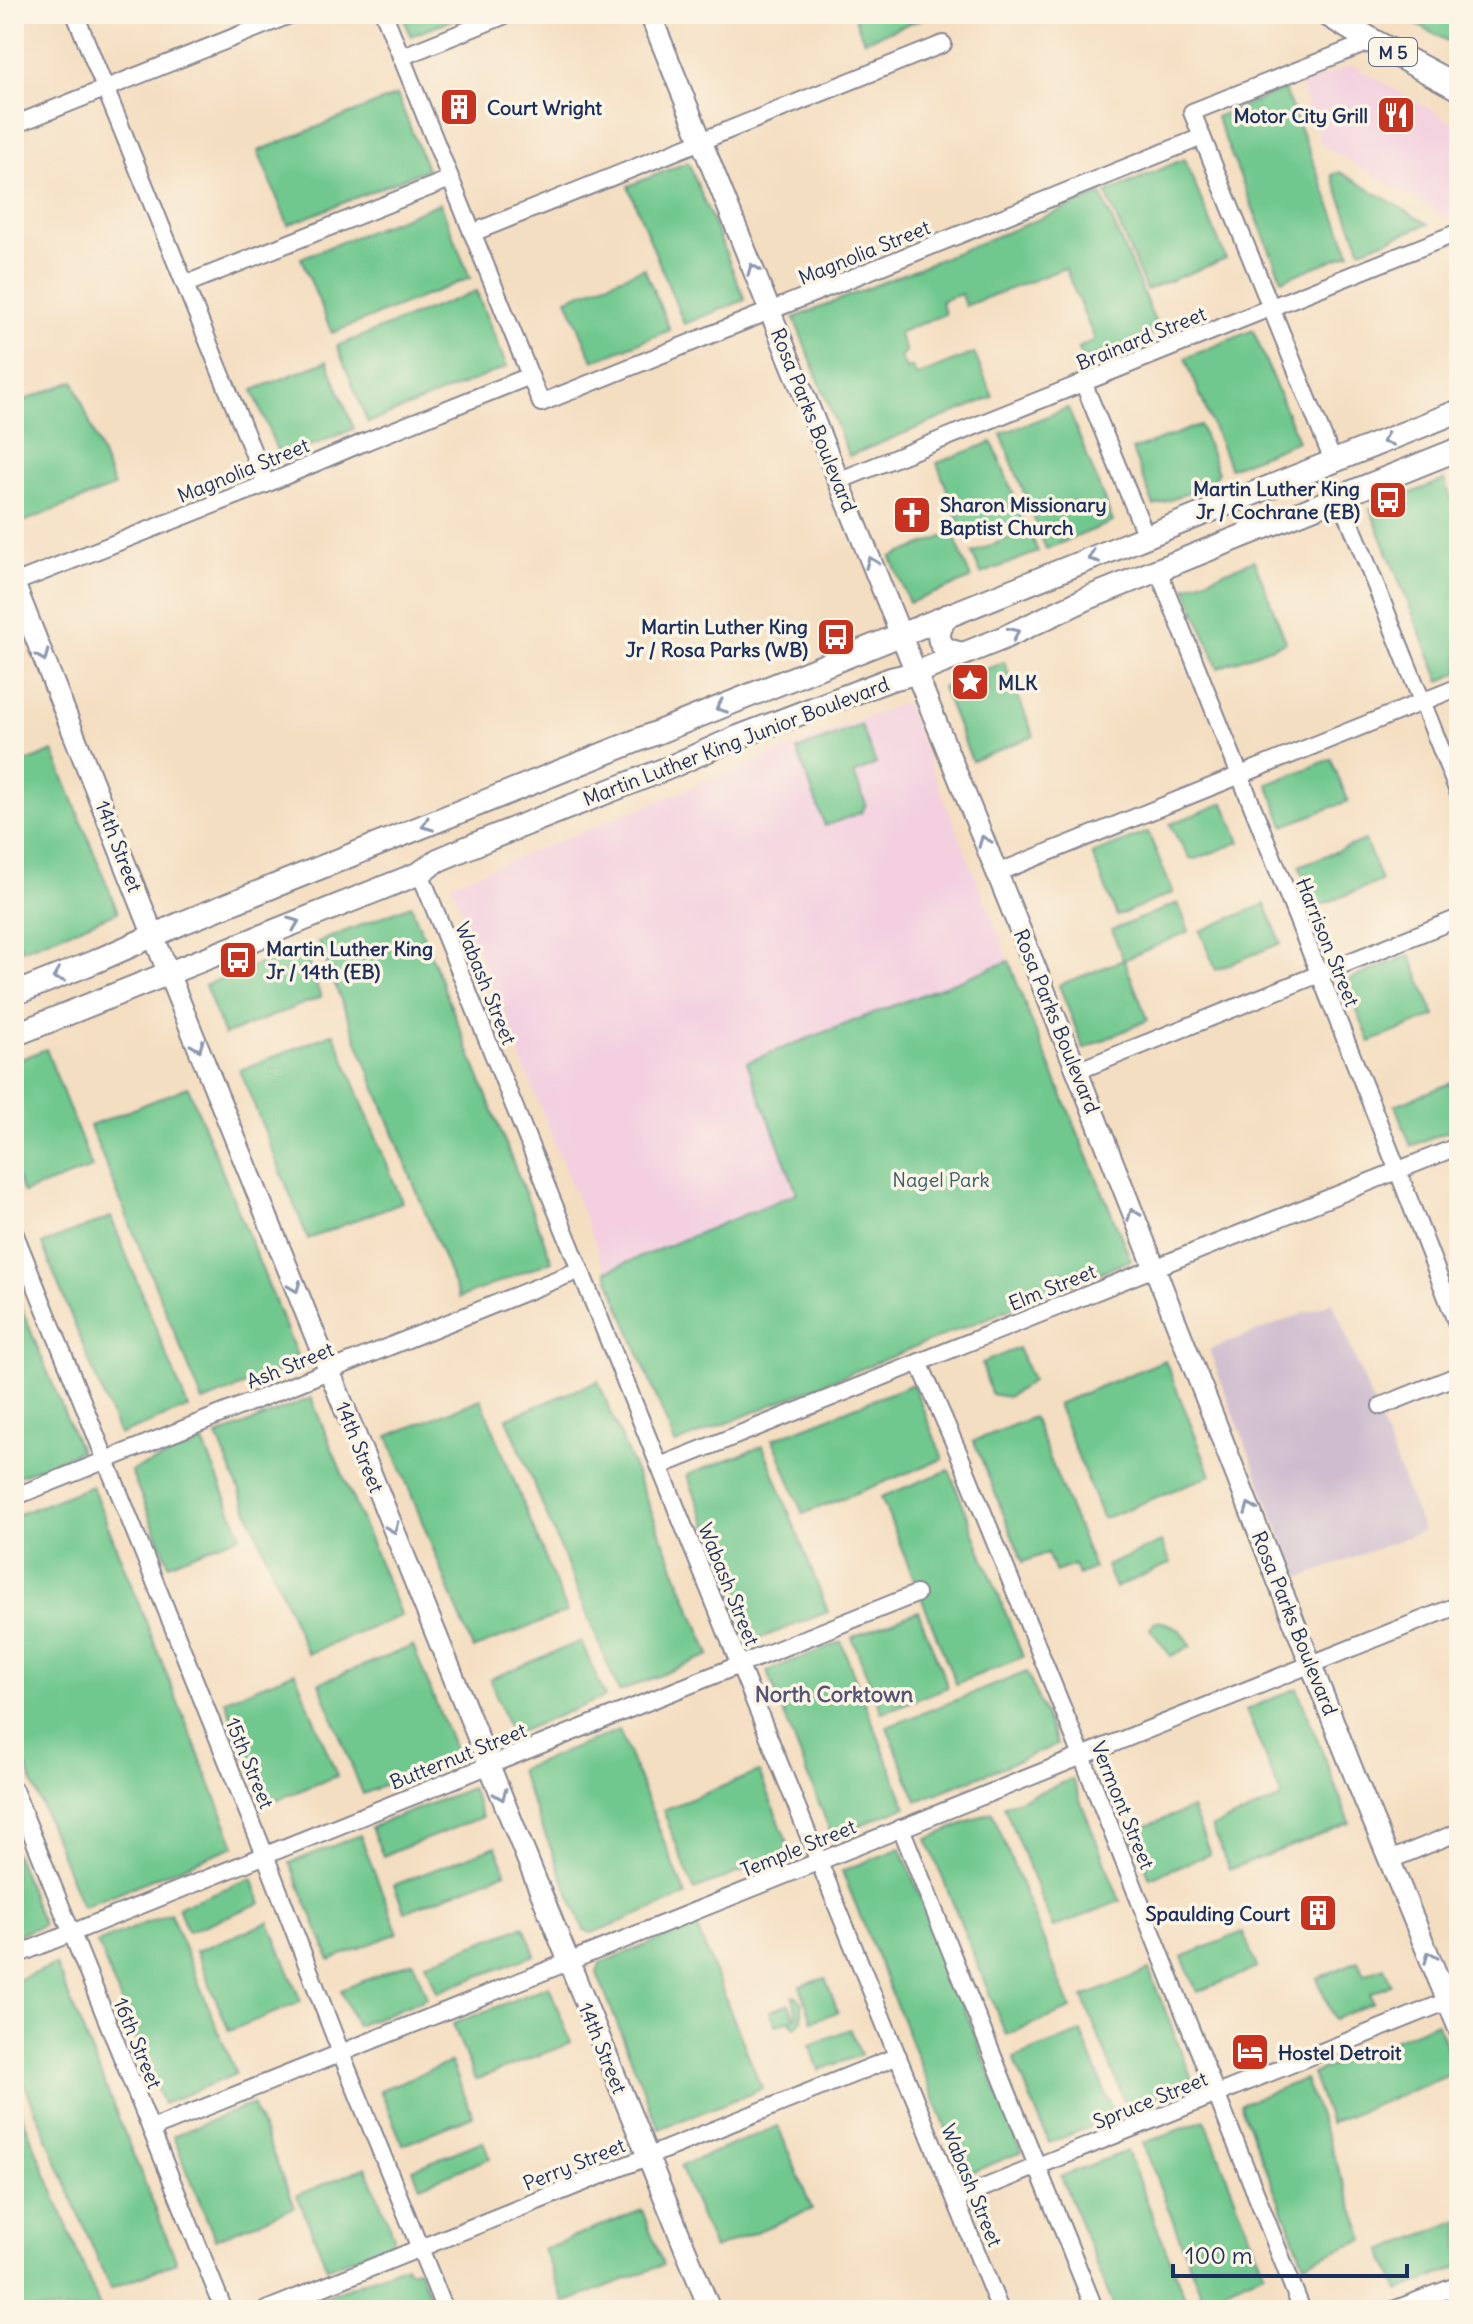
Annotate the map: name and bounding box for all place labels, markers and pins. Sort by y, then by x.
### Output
building icon: Court Wright [438,86,480,128]
restaurant icon: Motor City Grill [1375,94,1417,136]
place label: Court Wright [487,95,602,120]
place label: Motor City Grill [1233,103,1368,128]
place label: Martin Luther King Jr / Cochrane (EB) [1193,476,1360,524]
bus stop icon: Martin Luther King Jr / Cochrane (EB) [1367,479,1409,521]
place label: Sharon Missionary Baptist Church [940,492,1107,540]
church icon: Sharon Missionary Baptist Church [891,494,933,536]
place label: Martin Luther King Jr / Rosa Parks (WB) [626,614,808,662]
bus stop icon: Martin Luther King Jr / Rosa Parks (WB) [815,616,857,658]
place icon: MLK [949,661,991,703]
place label: MLK [998,670,1038,695]
place label: Martin Luther King Jr / 14th (EB) [266,936,433,984]
bus stop icon: Martin Luther King Jr / 14th (EB) [217,939,259,981]
building icon: Spaulding Court [1297,1892,1339,1934]
place label: Spaulding Court [1145,1901,1290,1926]
hotel icon: Hostel Detroit [1229,2031,1271,2073]
place label: Hostel Detroit [1278,2040,1402,2065]

